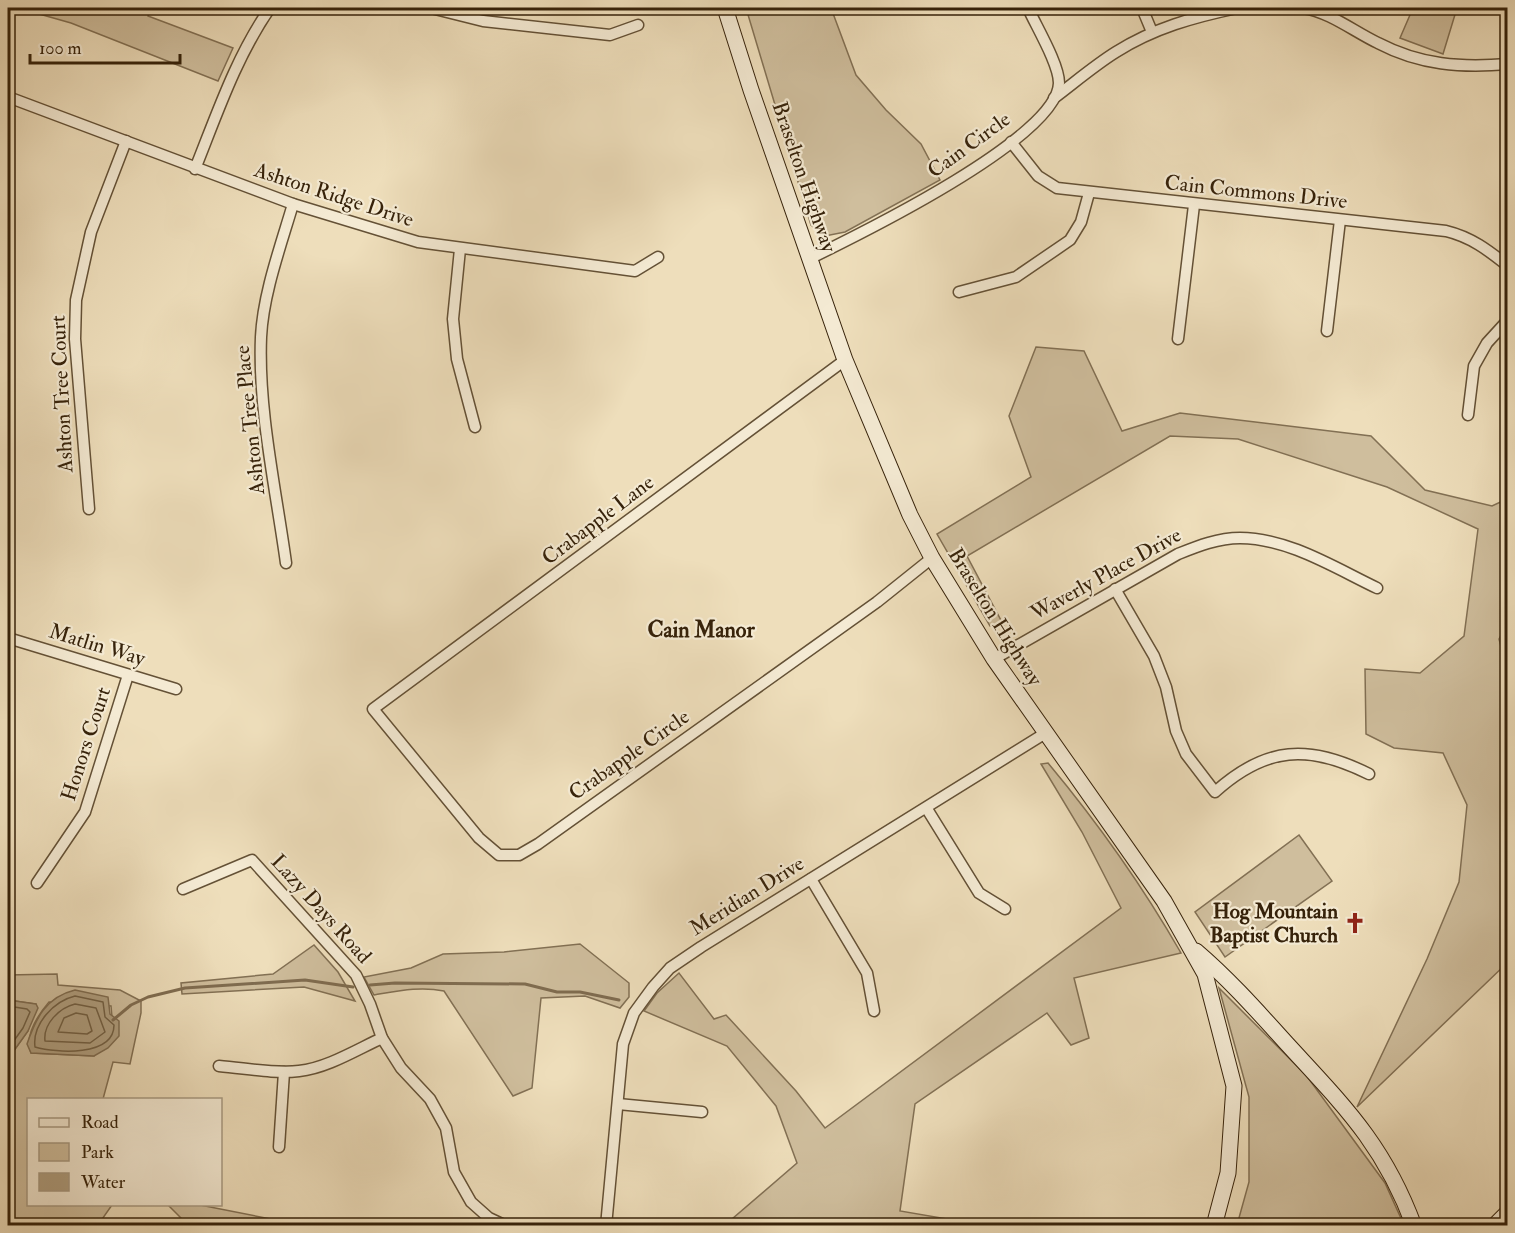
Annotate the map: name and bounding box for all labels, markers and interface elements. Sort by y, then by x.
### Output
scale bar [30,27,180,65]
text: 100 m [39,37,82,60]
street label: Braselton Highway [766,98,843,257]
street label: Cain Circle [922,106,1016,184]
street label: Ashton Ridge Drive [250,156,417,234]
street label: Cain Commons Drive [1163,169,1349,215]
street label: Ashton Tree Court [44,314,80,474]
street label: Ashton Tree Place [229,344,271,497]
street label: Crabapple Lane [537,469,660,571]
street label: Waverly Place Drive [1025,521,1186,627]
street label: Braselton Highway [942,543,1049,692]
district label: Cain Manor [647,616,755,644]
street label: Matlin Way [46,618,149,673]
street label: Honors Court [55,683,117,804]
street label: Crabapple Circle [563,703,695,807]
street label: Lazy Days Road [265,849,378,970]
street label: Meridian Drive [685,850,809,942]
place label: Hog Mountain Baptist Church [1210,898,1338,949]
church icon: Hog Mountain Baptist Church [1343,911,1367,935]
legend [27,1098,222,1206]
text: Road [81,1111,119,1134]
text: Park [81,1141,114,1164]
text: Water [80,1171,125,1194]

